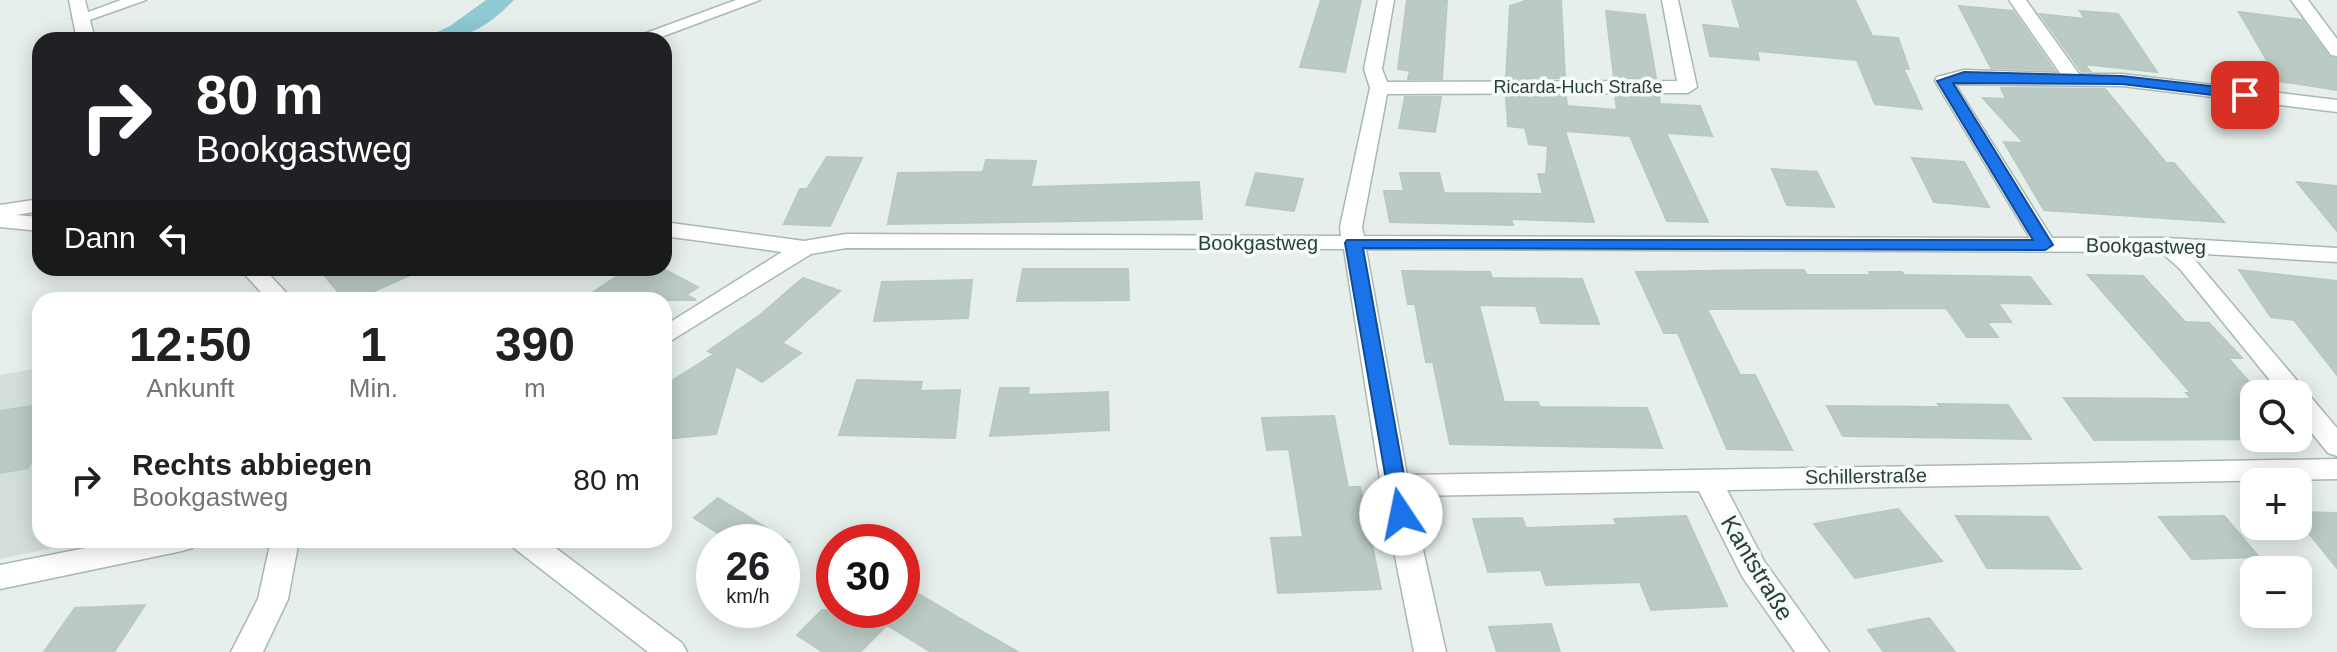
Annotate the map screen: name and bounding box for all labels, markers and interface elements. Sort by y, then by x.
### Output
pin [2211,61,2279,129]
text: 80 m [196,63,324,126]
icon: right [64,64,168,168]
icon: arrive [2223,73,2267,117]
street label: Ricarda-Huch Straße [1493,77,1663,97]
text: Bookgastweg [196,129,412,170]
icon: left [152,216,196,260]
text: Dann [64,221,136,254]
street label: Bookgastweg [1198,232,1318,254]
street label: Bookgastweg [2086,234,2206,258]
text: 12:50 [129,318,252,371]
text: 1 [360,318,387,371]
text: 390 [495,318,575,371]
text: Ankunft [146,373,234,403]
text: Min. [349,373,398,403]
text: m [524,373,546,403]
map controls [2240,380,2312,628]
button: search [2240,380,2312,452]
text: Rechts abbiegen [132,448,372,481]
icon: right [64,458,108,502]
text: 80 m [573,463,640,496]
street label: Schillerstraße [1805,464,1927,488]
button: + [2240,468,2312,540]
position arrow [1359,472,1443,556]
text: Bookgastweg [132,482,288,512]
street label: Kantstraße [1716,510,1799,625]
speed limit sign: 30 [816,524,920,628]
text: 26 [726,544,770,588]
button: − [2240,556,2312,628]
text: km/h [726,585,770,607]

